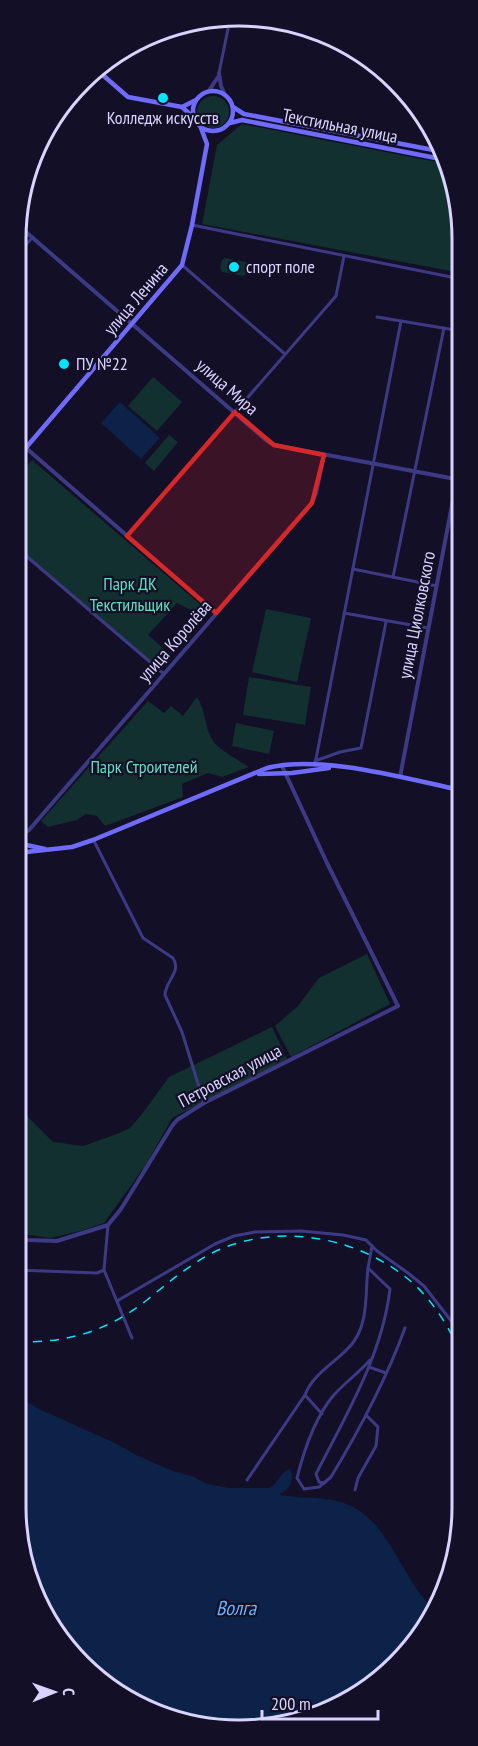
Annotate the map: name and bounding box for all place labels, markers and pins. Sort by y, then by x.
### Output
marker: Колледж искусств [156,91,170,105]
place label: Колледж искусств [107,106,219,129]
place label: спорт поле [246,255,315,278]
marker: спорт поле [227,260,241,274]
place label: ПУ №22 [76,352,128,375]
marker: ПУ №22 [57,357,71,371]

